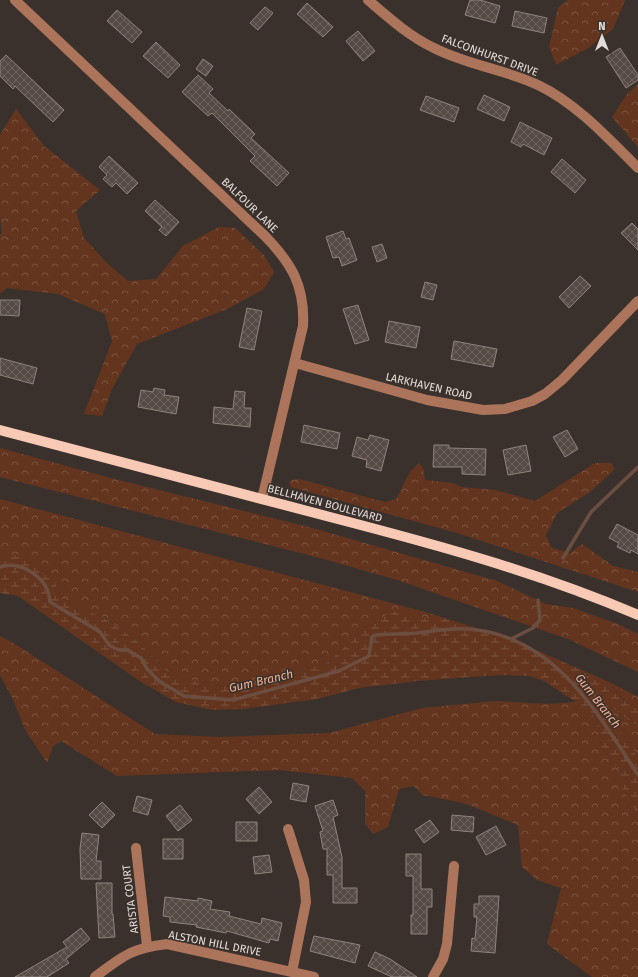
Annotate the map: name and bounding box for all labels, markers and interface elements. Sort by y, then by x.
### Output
north arrow [582,16,622,56]
text: N [598,20,606,33]
street label: FALCONHURST DRIVE [440,32,540,79]
street label: BALFOUR LANE [219,175,281,236]
street label: LARKHAVEN ROAD [384,370,473,403]
street label: BELLHAVEN BOULEVARD [266,482,384,525]
water label: Gum Branch [227,667,295,695]
water label: Gum Branch [572,671,624,731]
street label: ARISTA COURT [120,863,141,934]
street label: ALSTON HILL DRIVE [167,928,263,959]

